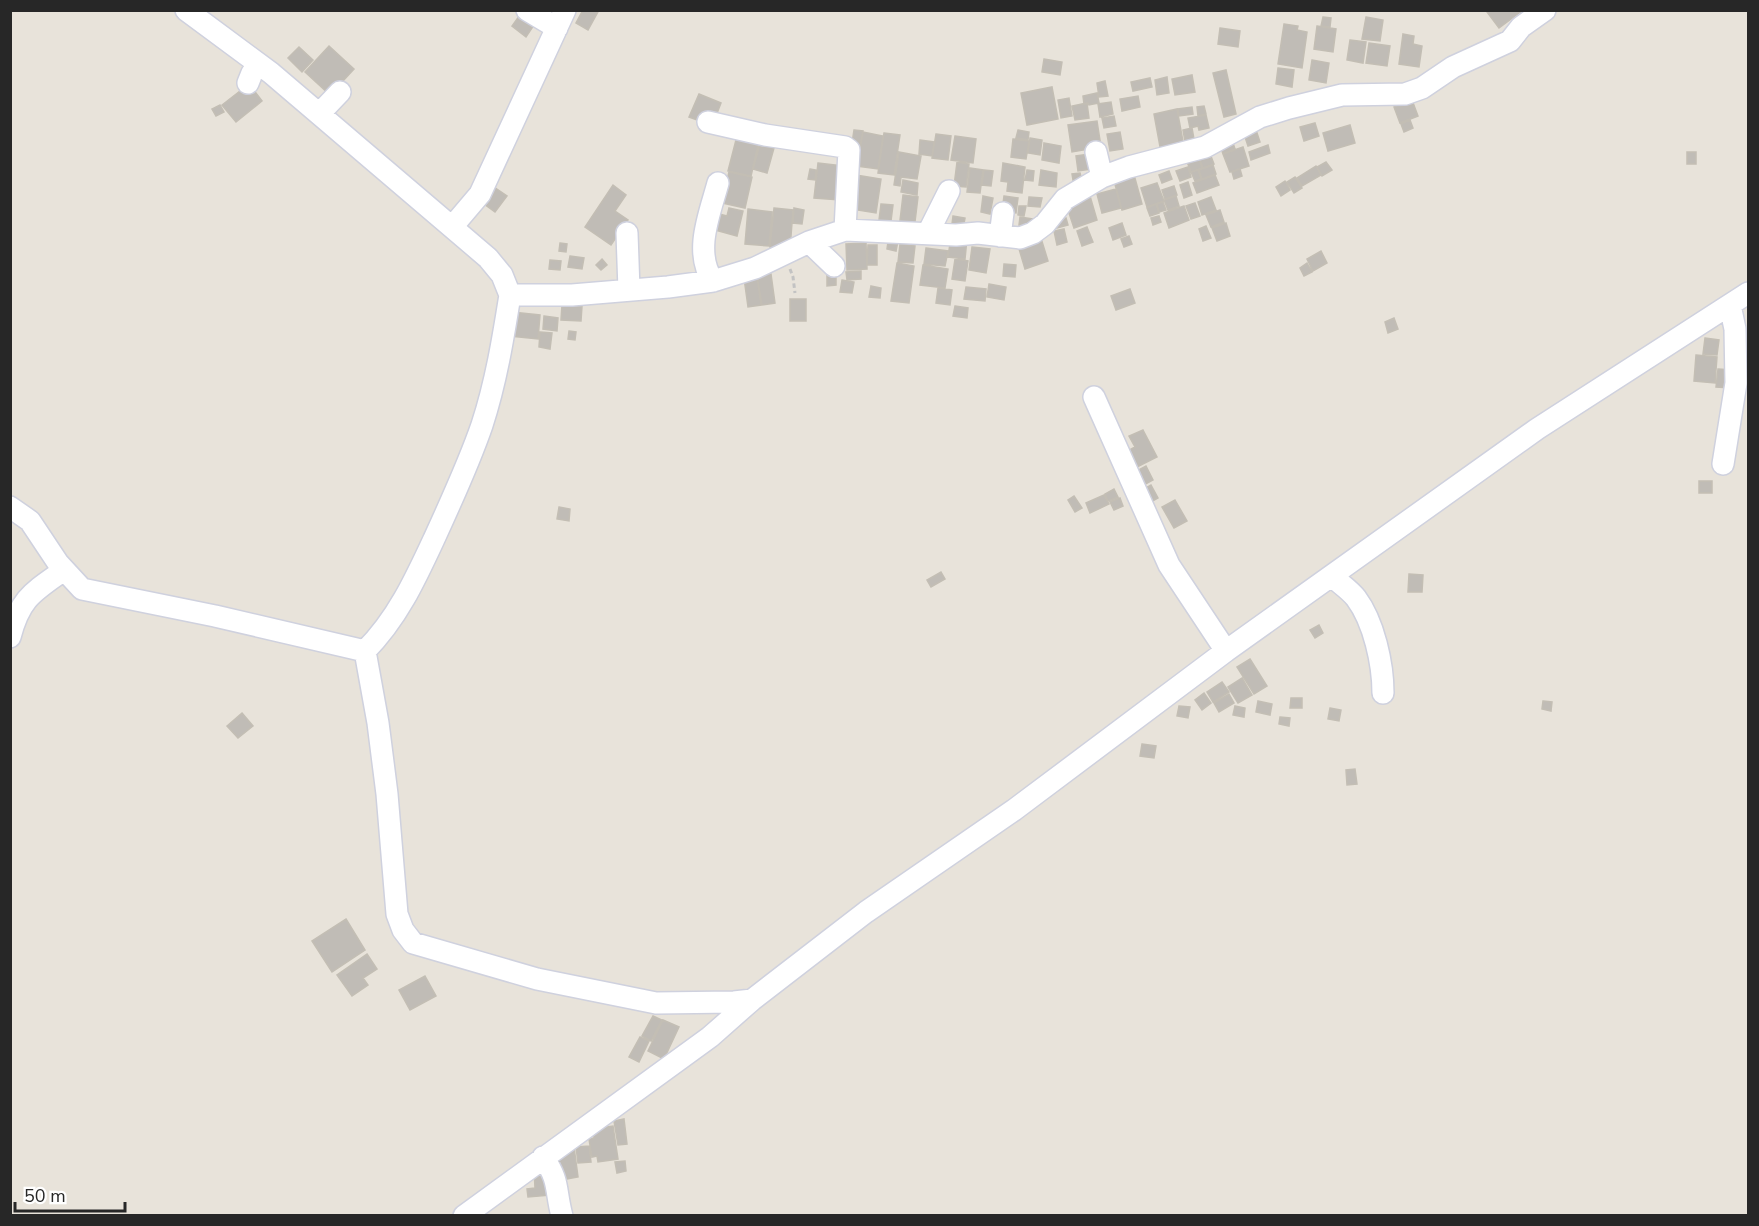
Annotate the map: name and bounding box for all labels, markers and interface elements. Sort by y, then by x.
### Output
scale bar [15,1175,124,1213]
text: 50 m [24,1184,66,1208]

